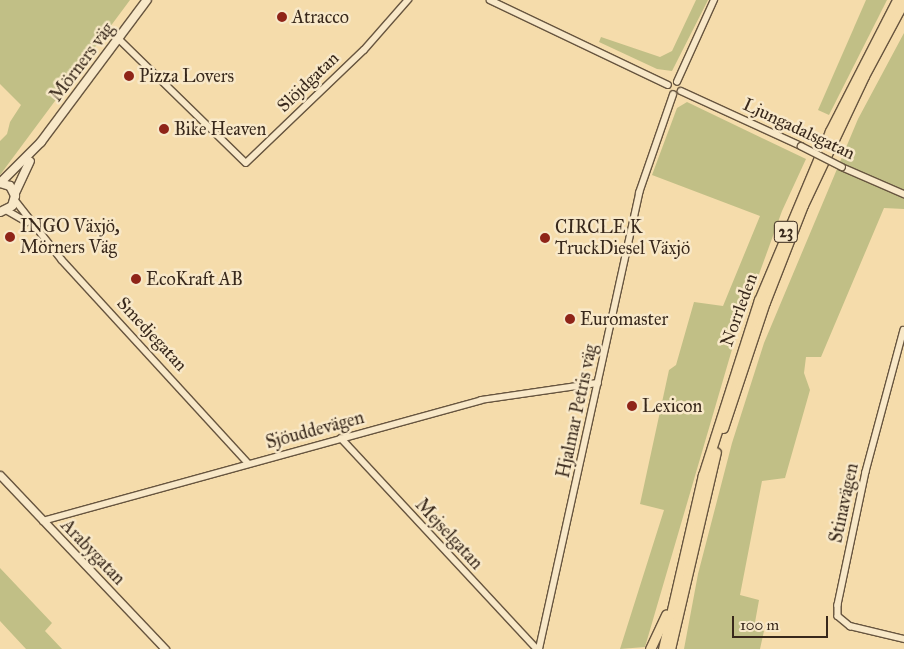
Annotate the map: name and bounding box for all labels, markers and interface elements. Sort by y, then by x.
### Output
place label: Atracco [292,6,349,28]
marker: Atracco [276,11,288,23]
street label: Mörners väg [45,18,119,106]
street label: Slöjdgatan [273,47,343,117]
place label: Pizza Lovers [139,65,234,87]
marker: Pizza Lovers [123,70,135,82]
street label: Ljungadalsgatan [740,94,858,164]
place label: Bike Heaven [174,118,266,140]
marker: Bike Heaven [158,123,170,135]
place label: INGO Växjö, Mörners Väg [20,216,120,258]
place label: CIRCLE K TruckDiesel Växjö [555,217,690,260]
road number: 23 [774,218,798,246]
marker: INGO Växjö, Mörners Väg [4,231,16,243]
marker: CIRCLE K TruckDiesel Växjö [539,232,551,244]
place label: EcoKraft AB [146,268,243,290]
street label: Norrleden [716,271,762,349]
marker: EcoKraft AB [130,273,142,285]
street label: Smedjegatan [112,292,192,376]
place label: Euromaster [580,308,668,330]
marker: Euromaster [564,313,576,325]
street label: Hjalmar Petris väg [552,342,602,480]
place label: Lexicon [642,395,702,417]
marker: Lexicon [626,400,638,412]
street label: Sjöuddevägen [263,407,367,453]
street label: Stinavägen [825,461,863,545]
street label: Mejselgatan [411,494,487,574]
street label: Arabygatan [56,515,130,589]
scale bar [734,606,830,638]
text: 100 m [740,616,779,634]

